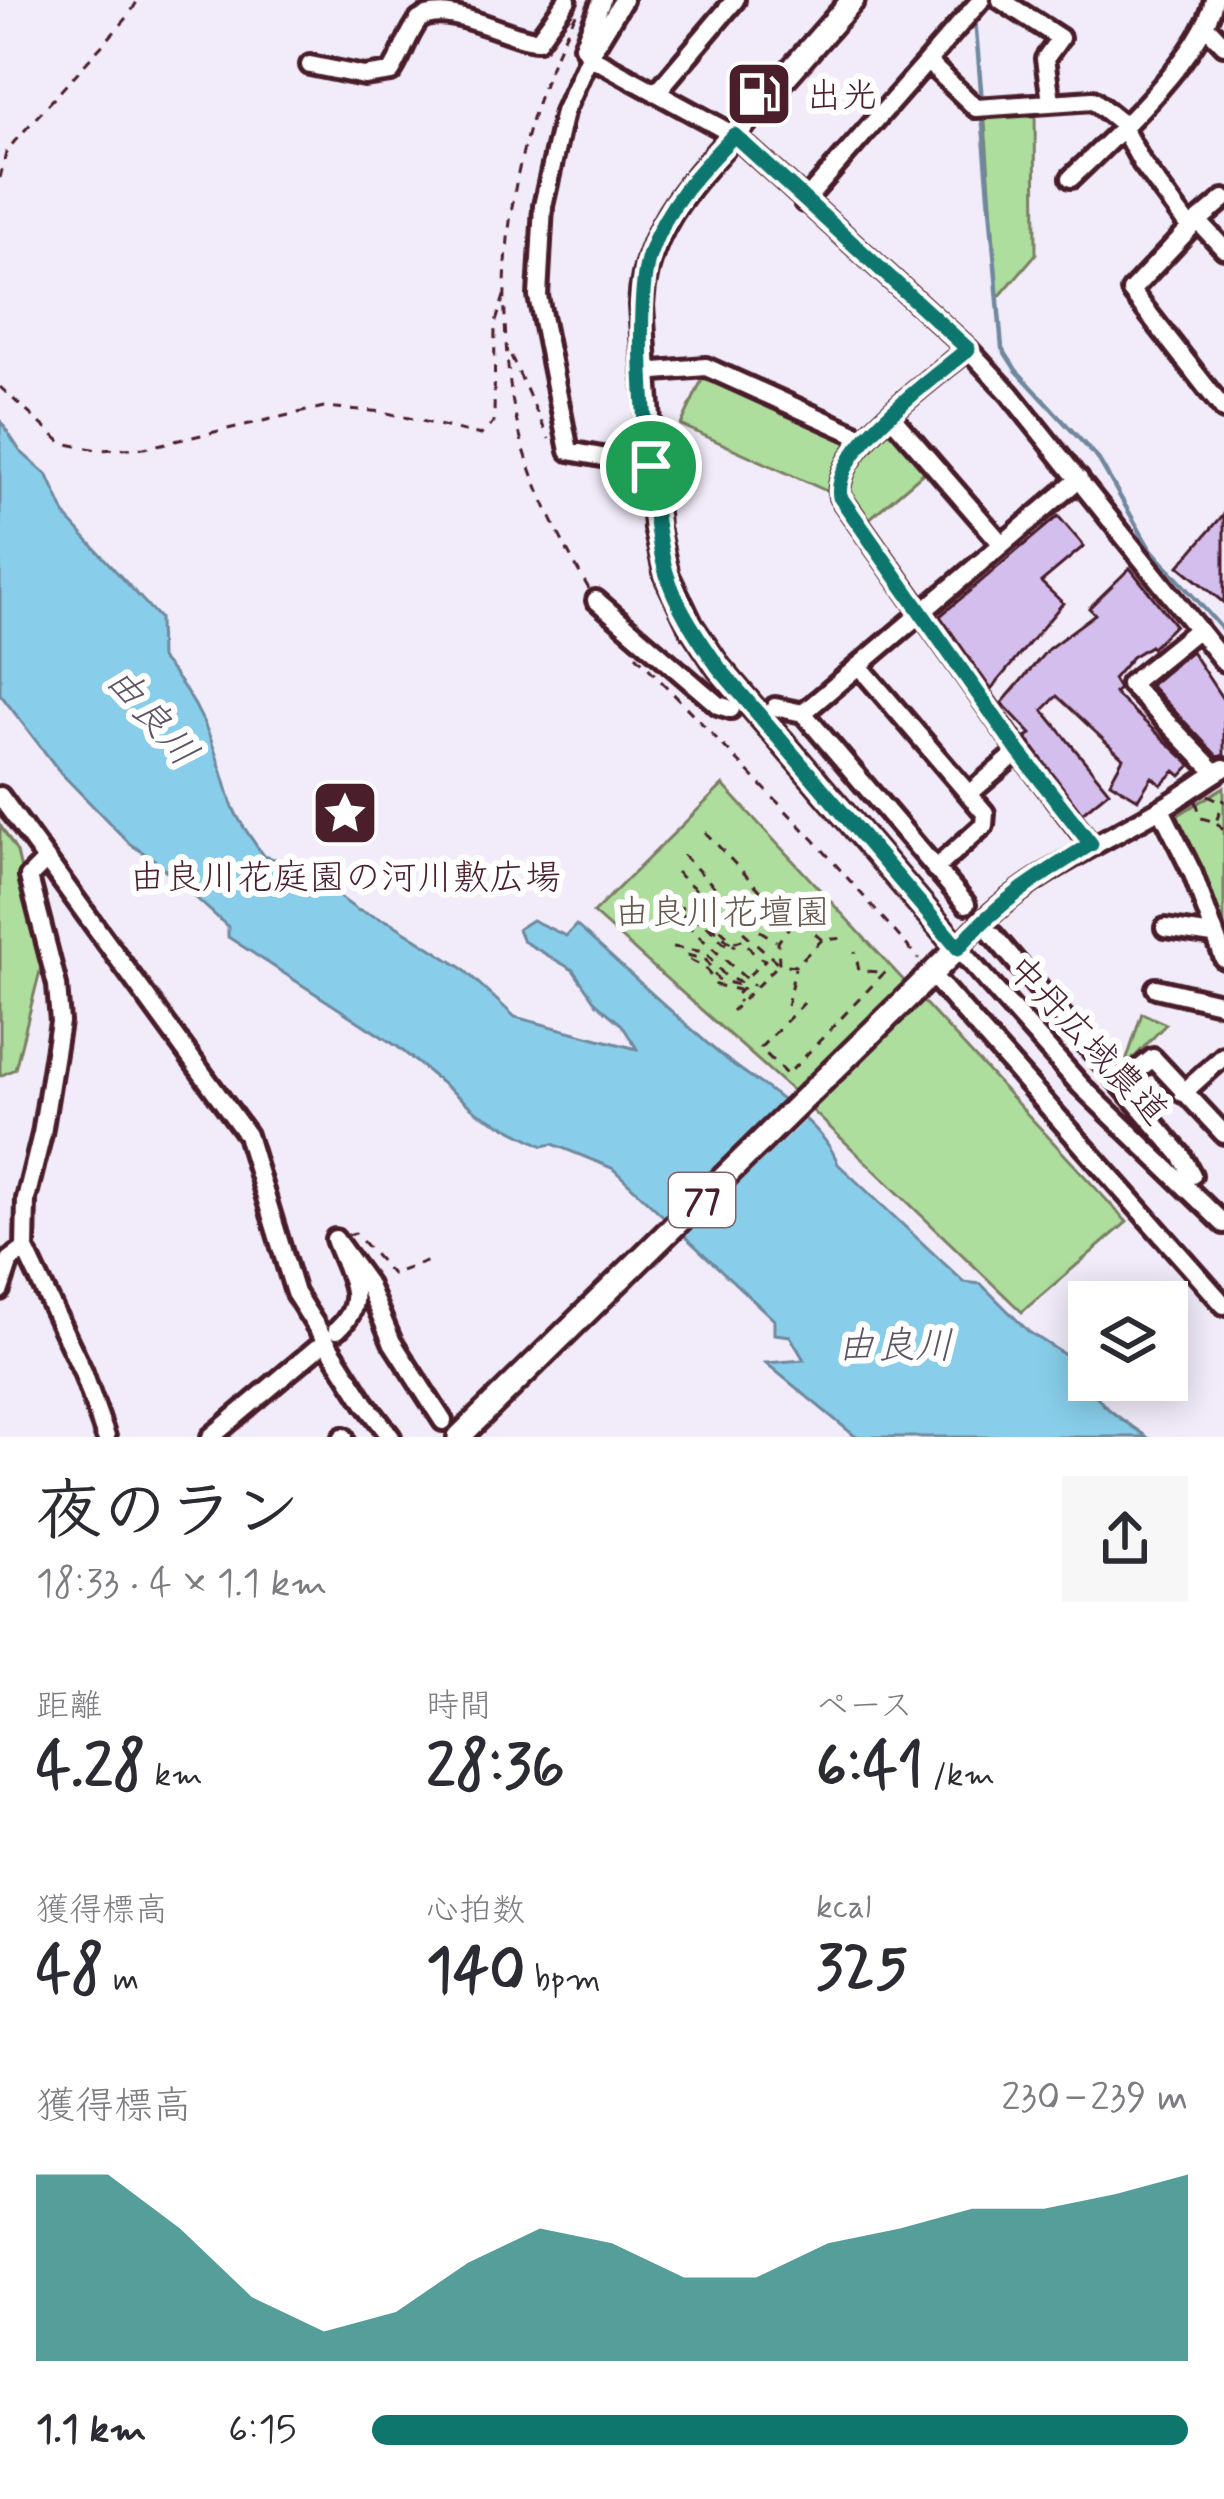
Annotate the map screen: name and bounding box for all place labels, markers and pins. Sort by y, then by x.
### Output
fuel station icon: 出光 [724,59,794,129]
place label: 出光 [806,74,878,121]
pin [600,415,702,517]
place icon: 由良川花庭園の河川敷広場 [310,778,380,848]
place label: 由良川花庭園の河川敷広場 [129,856,561,903]

